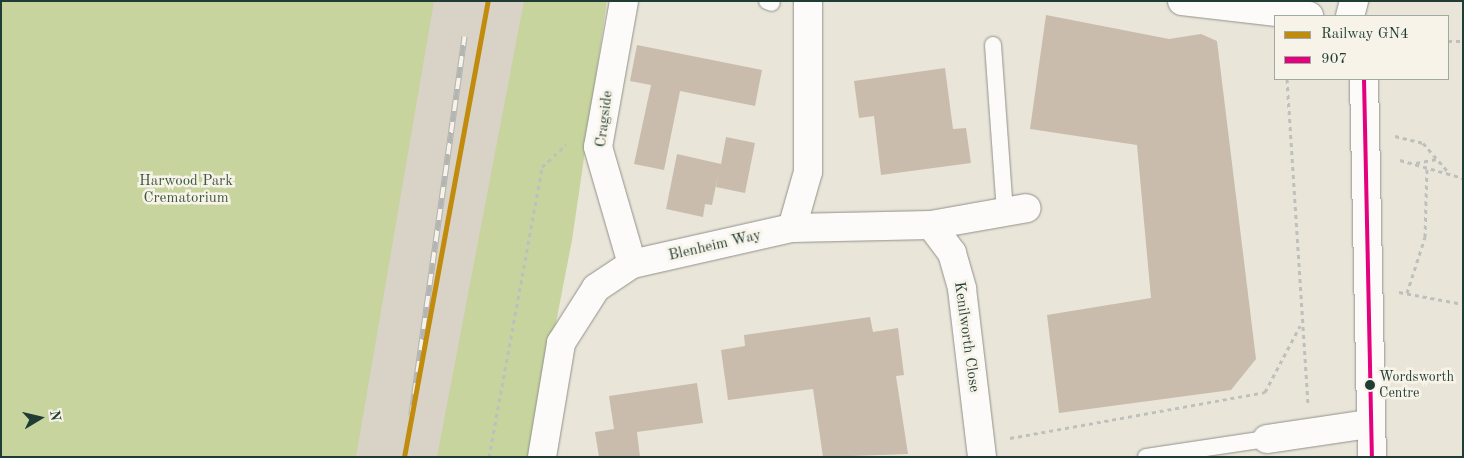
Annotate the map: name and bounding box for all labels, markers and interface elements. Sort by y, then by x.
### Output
legend [1274,15,1449,80]
text: Railway GN4 [1321,27,1409,42]
text: 907 [1321,52,1347,67]
street label: Cragside [593,90,617,148]
park label: Harwood Park Crematorium [139,172,233,207]
street label: Blenheim Way [667,227,763,265]
street label: Kenilworth Close [949,281,983,393]
place label: Wordsworth Centre [1379,369,1454,402]
marker: Wordsworth Centre [1365,380,1375,390]
north arrow [15,393,65,443]
text: N [47,409,63,422]

